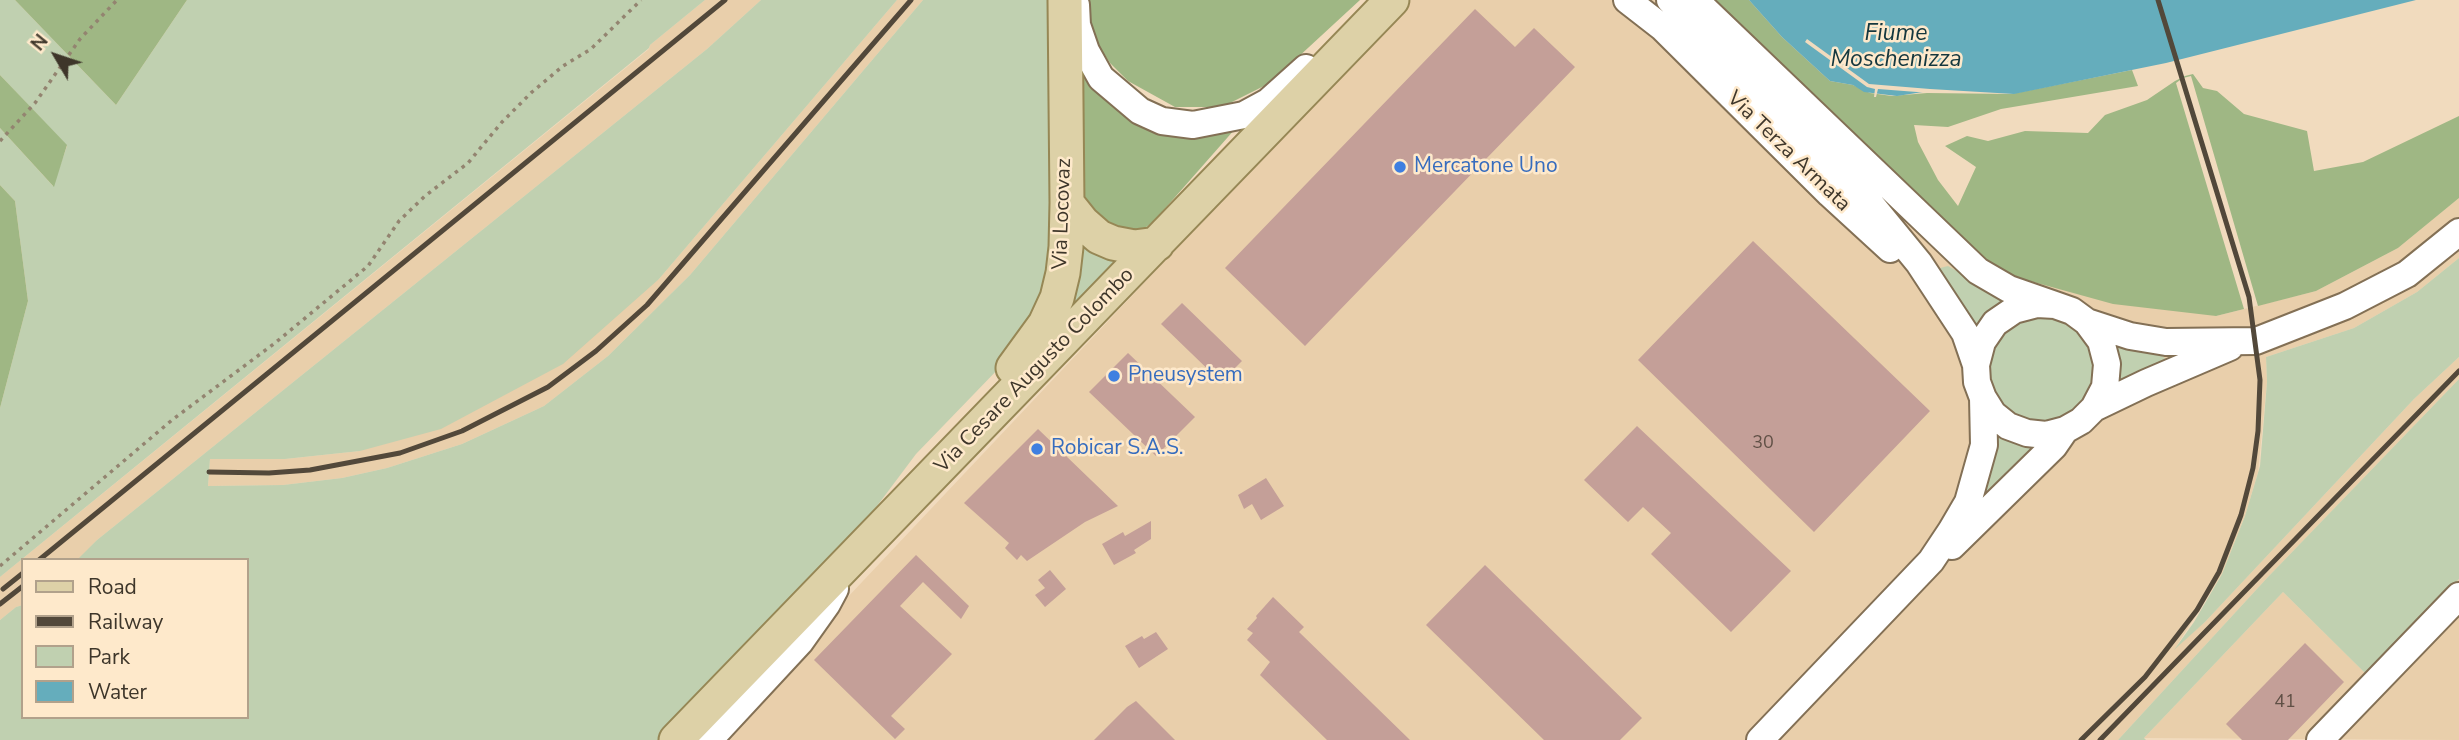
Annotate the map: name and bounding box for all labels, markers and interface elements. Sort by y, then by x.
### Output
water label: Fiume Moschenizza [1830,20,1962,74]
north arrow [21,21,91,91]
text: N [25,29,54,56]
street label: Via Terza Armata [1721,87,1855,217]
place label: Mercatone Uno [1414,154,1558,180]
street label: Via Locovaz [1048,158,1078,270]
marker: Mercatone Uno [1392,159,1408,175]
street label: Via Cesare Augusto Colombo [930,263,1140,479]
place label: Pneusystem [1128,363,1243,389]
marker: Pneusystem [1106,368,1122,384]
house number: 30 [1752,433,1774,455]
place label: Robicar S.A.S. [1051,436,1183,462]
marker: Robicar S.A.S. [1029,441,1045,457]
legend [21,558,248,719]
text: Road [88,573,137,601]
text: Railway [88,608,163,636]
text: Park [88,643,130,671]
text: Water [88,678,147,706]
house number: 41 [2274,692,2296,714]

